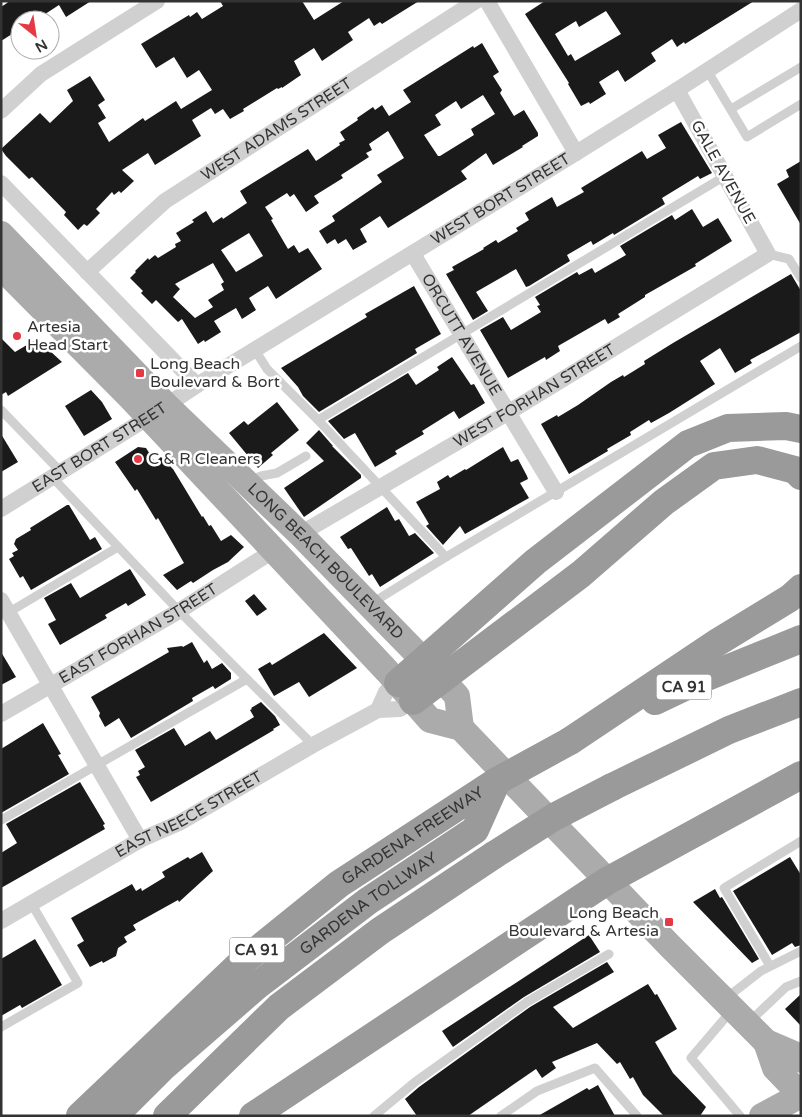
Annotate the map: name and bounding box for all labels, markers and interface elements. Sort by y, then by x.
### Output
north arrow [10,10,60,60]
text: N [32,36,50,56]
street label: WEST ADAMS STREET [197,73,356,185]
street label: GALE AVENUE [686,117,760,227]
street label: WEST BORT STREET [427,149,574,249]
street label: ORCUTT AVENUE [417,270,506,399]
place label: Artesia Head Start [27,317,108,355]
marker: Artesia Head Start [11,330,23,342]
street label: WEST FORHAN STREET [450,340,619,452]
place label: Long Beach Boulevard & Bort [150,354,280,392]
marker: Long Beach Boulevard & Bort [134,367,146,379]
street label: EAST BORT STREET [28,398,171,497]
place label: C & R Cleaners [148,449,260,469]
marker: C & R Cleaners [132,453,144,465]
street label: LONG BEACH BOULEVARD [243,479,408,644]
street label: EAST FORHAN STREET [55,579,221,688]
road number: CA 91 [656,674,712,700]
street label: EAST NEECE STREET [111,766,266,862]
street label: GARDENA FREEWAY [338,782,488,890]
street label: GARDENA TOLLWAY [296,848,441,959]
place label: Long Beach Boulevard & Artesia [508,903,659,941]
marker: Long Beach Boulevard & Artesia [663,916,675,928]
road number: CA 91 [230,938,284,962]

